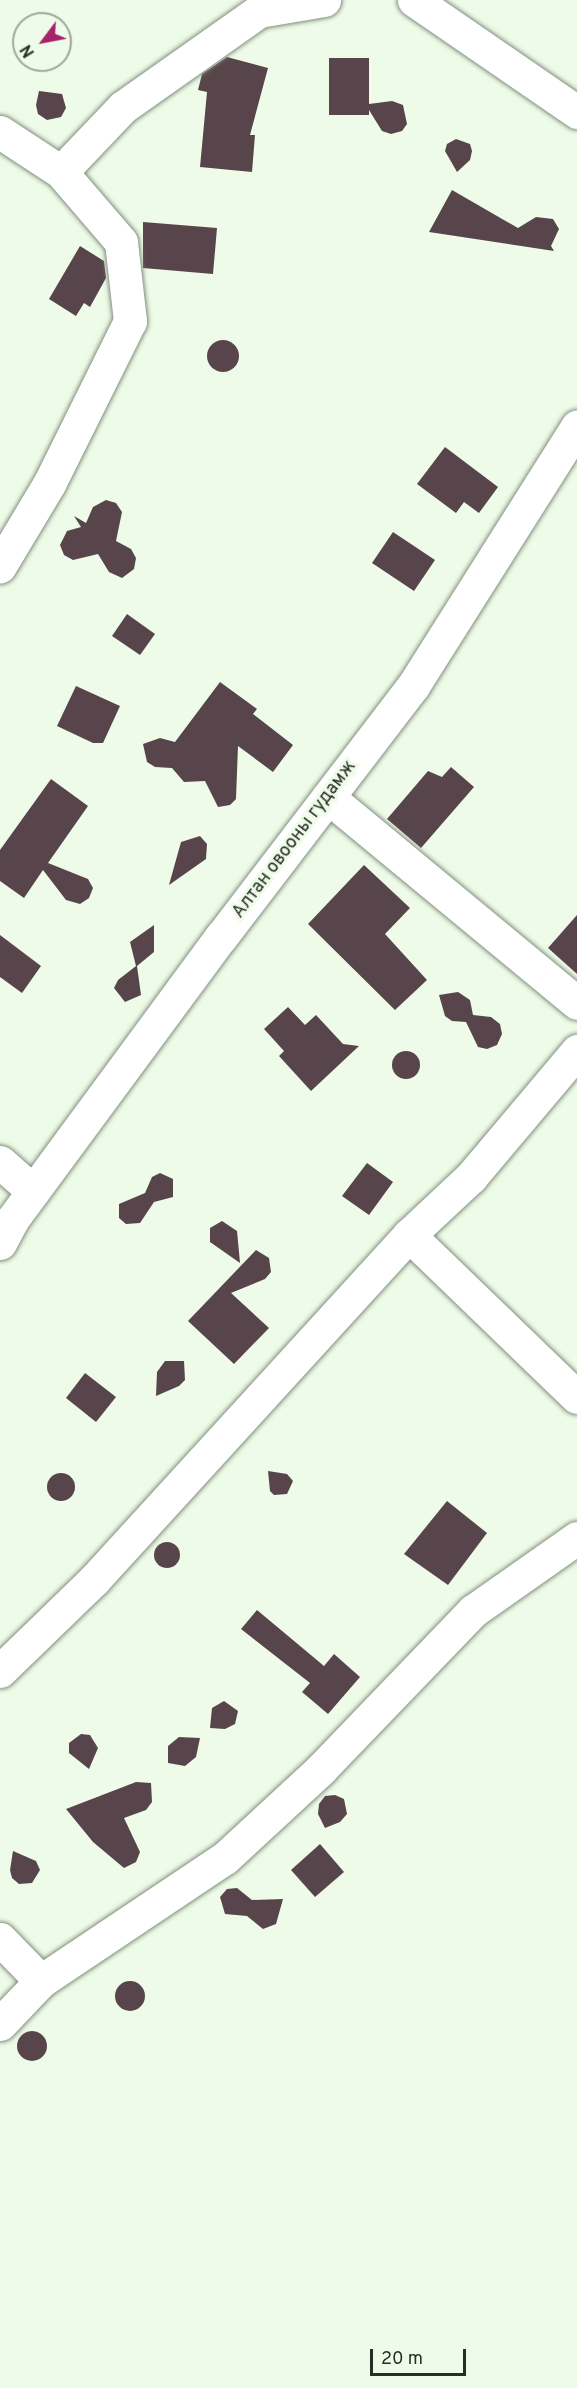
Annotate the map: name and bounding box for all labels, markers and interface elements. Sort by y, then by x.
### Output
north arrow [12,12,72,72]
text: N [17,40,40,61]
street label: Алтан овооны гудамж [229,757,361,923]
scale bar [373,2337,469,2375]
text: 20 m [381,2348,423,2371]

